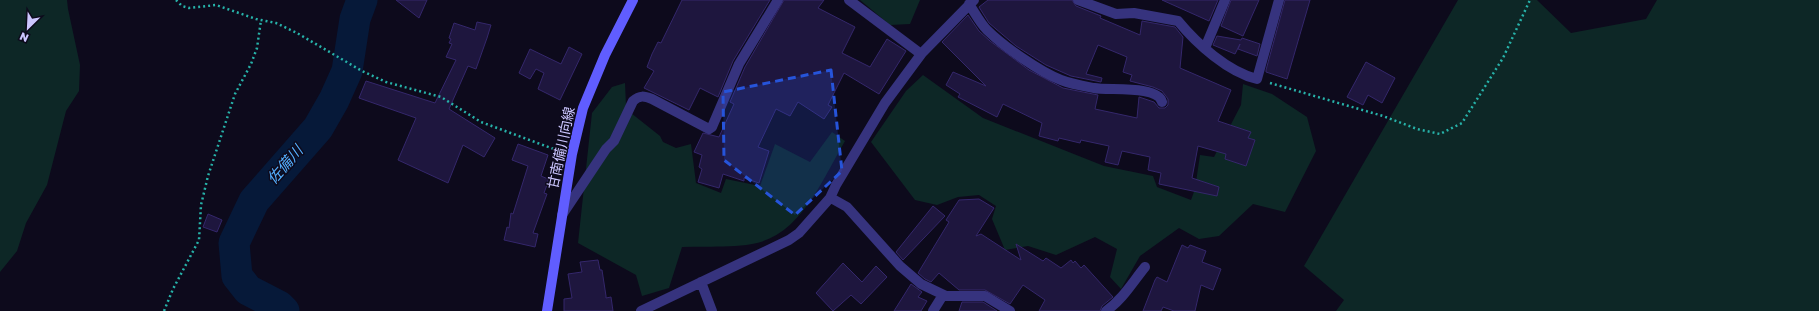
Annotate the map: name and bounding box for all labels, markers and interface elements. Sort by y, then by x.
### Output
north arrow [8,8,48,48]
text: N [17,30,30,45]
street label: 甘南備川向線 [543,105,578,191]
water label: 佐備川 [263,140,307,187]

